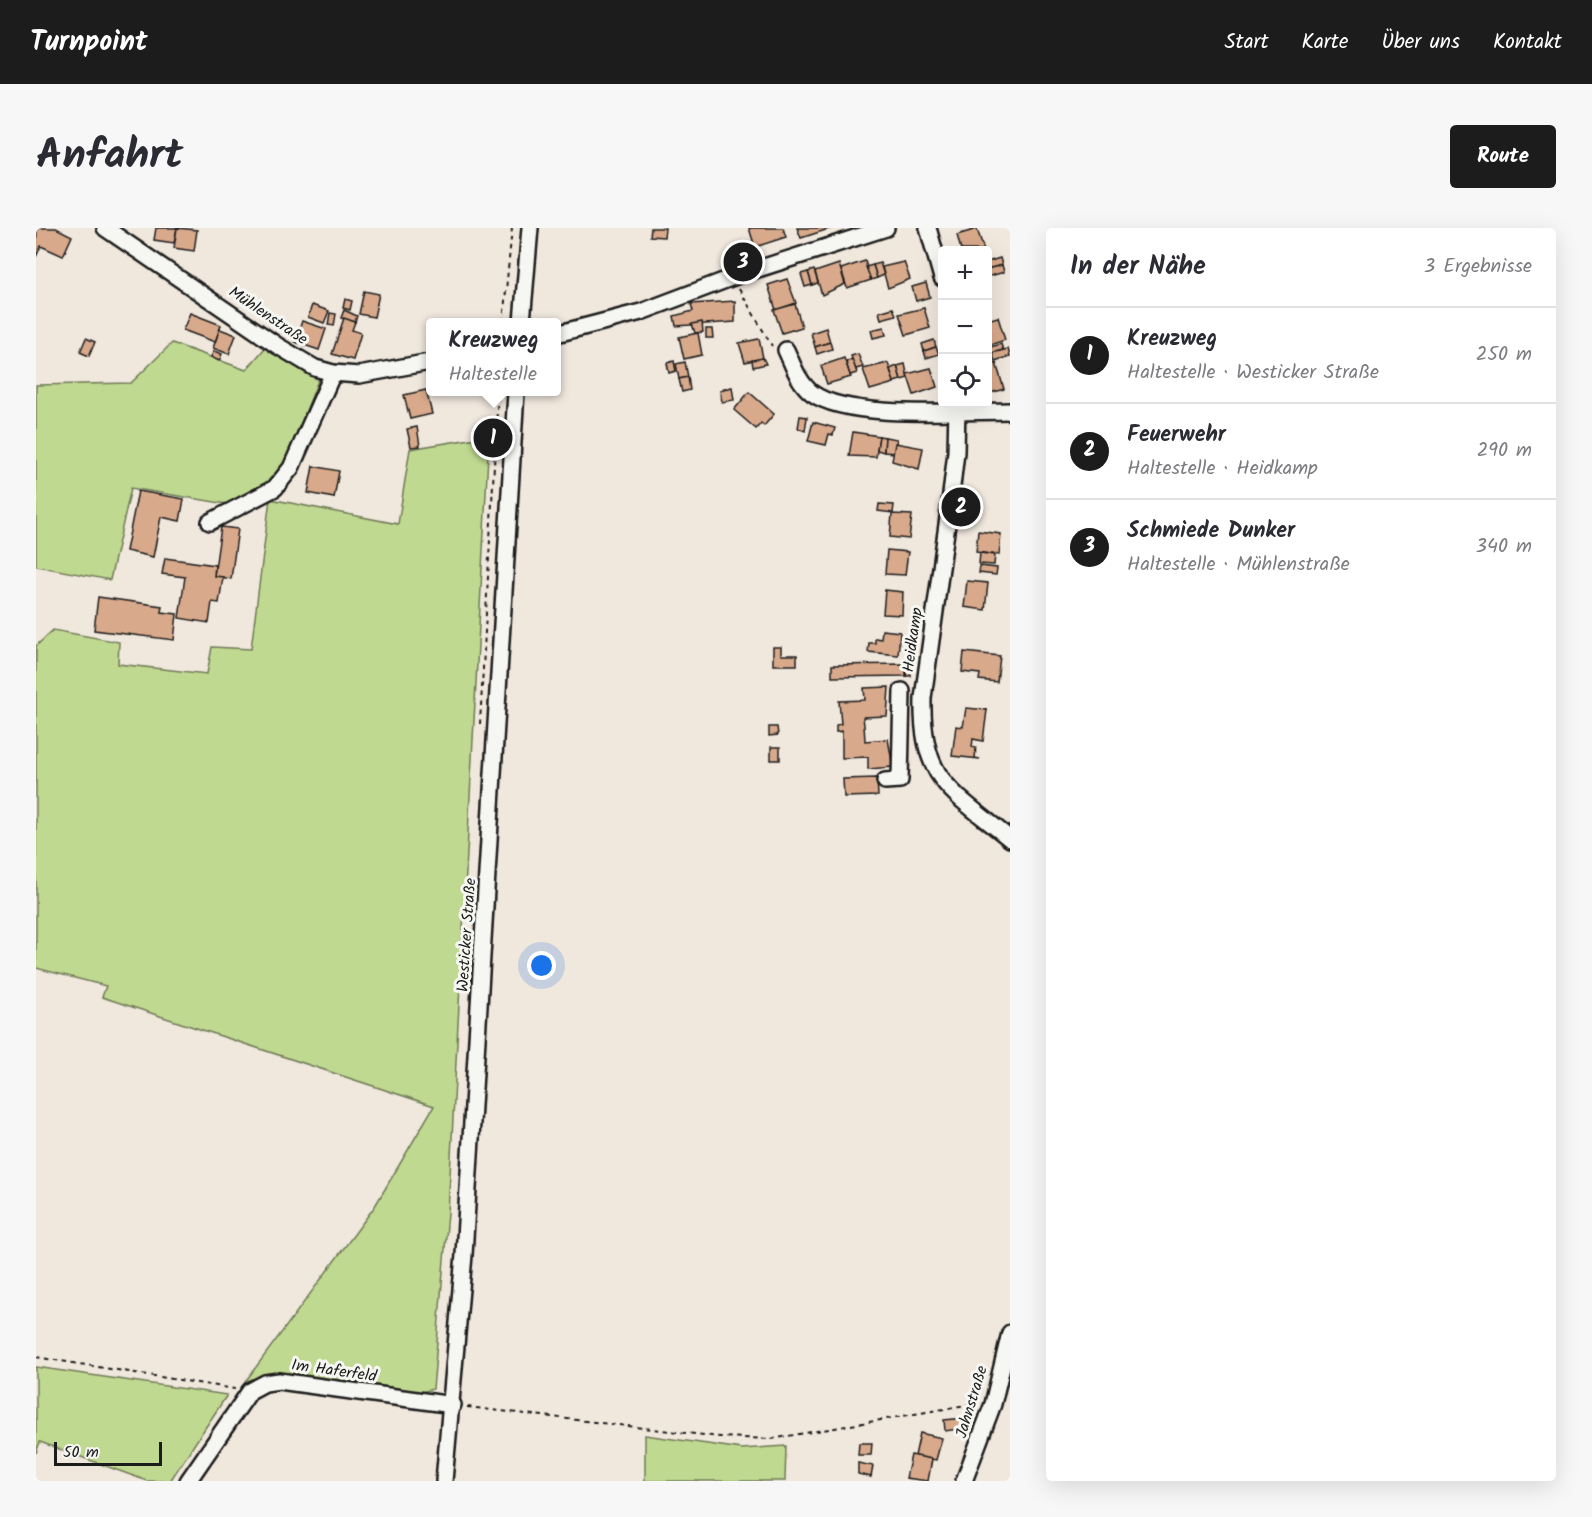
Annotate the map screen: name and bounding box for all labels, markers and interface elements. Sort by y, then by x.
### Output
text: Turnpoint [30,20,148,65]
text: Start [1224,26,1269,59]
text: Karte [1302,26,1348,59]
text: Über uns [1381,26,1460,59]
text: Kontakt [1493,26,1562,59]
text: Anfahrt [36,123,183,190]
button: Route [1450,125,1556,188]
pin: 3 [724,240,762,285]
map controls [938,246,992,408]
button: + [938,246,992,300]
text: In der Nähe [1070,246,1206,288]
text: 3 Ergebnisse [1424,251,1532,283]
street label: Mühlenstraße [223,280,313,352]
button: − [938,300,992,354]
popup [426,318,561,396]
text: Kreuzweg [1127,322,1217,357]
text: Kreuzweg [448,324,539,359]
text: 1 [1086,339,1093,371]
text: 250 m [1476,339,1532,371]
button: locate [938,354,992,408]
text: Haltestelle · Westicker Straße [1127,357,1379,389]
text: Haltestelle [448,359,537,391]
pin: 1 [474,416,512,460]
text: Feuerwehr [1127,418,1226,453]
text: 2 [1084,435,1095,467]
text: 290 m [1477,435,1532,467]
text: Haltestelle · Heidkamp [1127,453,1318,485]
pin: 2 [942,484,980,530]
text: Schmiede Dunker [1127,514,1295,549]
text: 3 [1084,531,1095,563]
text: 340 m [1476,531,1532,563]
text: Haltestelle · Mühlenstraße [1127,549,1350,581]
street label: Heidkamp [896,606,930,674]
street label: Westicker Straße [451,877,483,993]
your location [527,951,556,980]
street label: Im Haferfeld [290,1353,379,1390]
street label: Jahnstraße [949,1363,995,1441]
scale bar [54,1439,162,1466]
text: 50 m [63,1440,99,1465]

